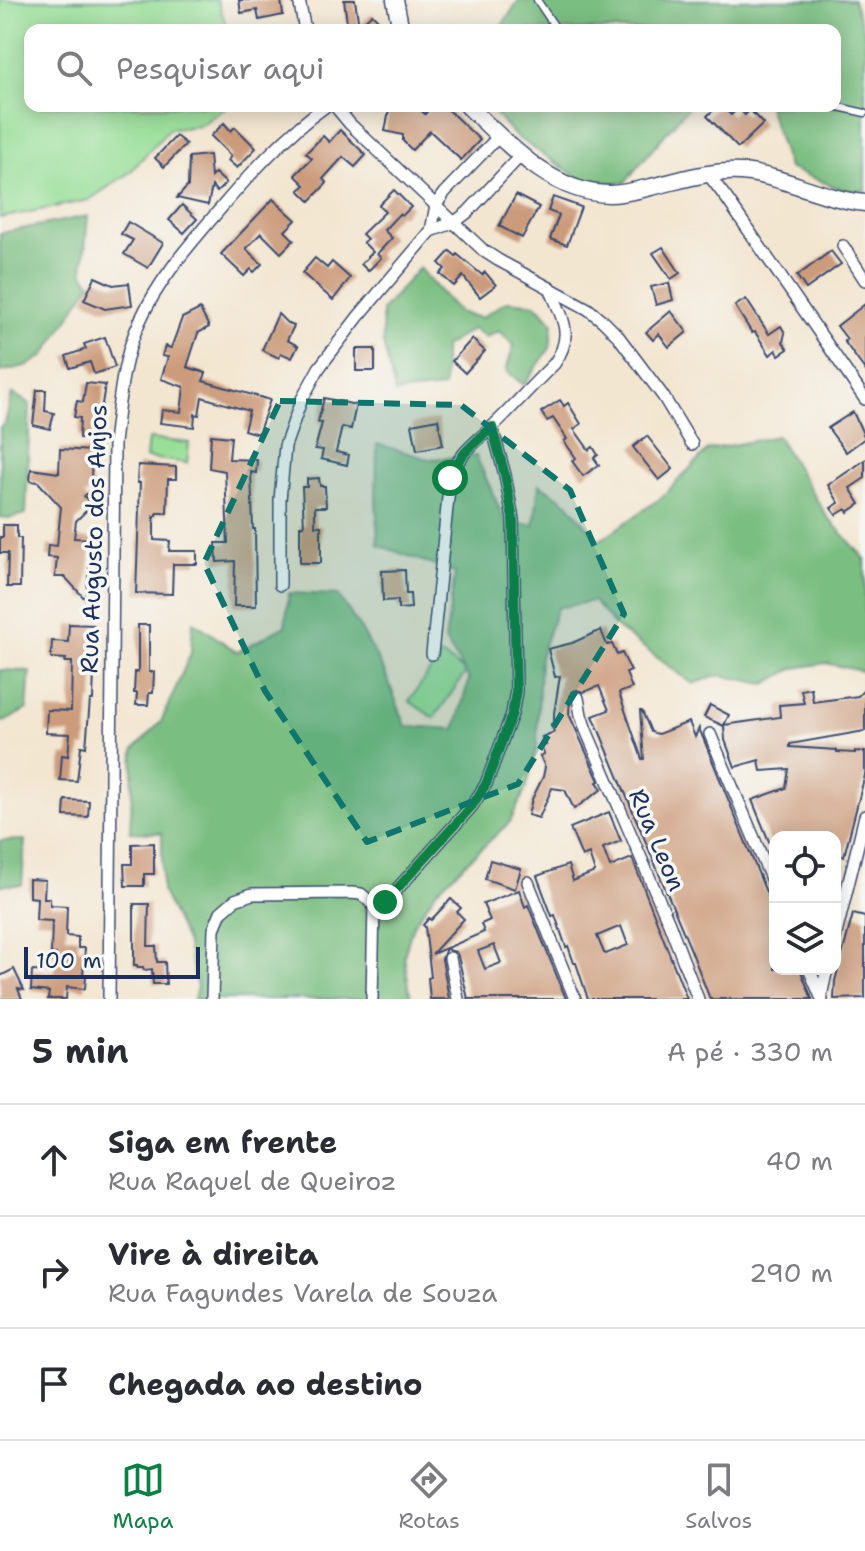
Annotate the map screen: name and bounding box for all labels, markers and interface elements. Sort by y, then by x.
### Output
search box [24,24,841,112]
icon: search [52,46,96,90]
text: Pesquisar aqui [116,48,325,89]
street label: Rua Augusto dos Anjos [73,404,115,674]
route start [432,460,468,496]
street label: Rua Leon [621,784,693,896]
map controls [769,831,841,975]
button: locate [769,831,841,903]
route end [367,884,403,920]
button: layers [769,903,841,975]
scale bar [24,943,200,979]
text: 100 m [36,946,102,975]
text: 5 min [32,1028,129,1074]
text: A pé · 330 m [667,1034,833,1069]
text: Siga em frente [108,1122,337,1163]
icon: ahead [32,1138,76,1182]
text: 40 m [766,1143,833,1178]
text: Rua Raquel de Queiroz [108,1163,396,1198]
text: Vire à direita [108,1234,319,1275]
icon: right [32,1250,76,1294]
text: 290 m [749,1255,833,1290]
text: Rua Fagundes Varela de Souza [108,1275,497,1310]
icon: arrive [32,1362,76,1406]
text: Chegada ao destino [108,1364,423,1405]
tab: Mapa [113,1458,173,1535]
tab: Rotas [399,1458,460,1535]
tab: Salvos [685,1458,752,1535]

